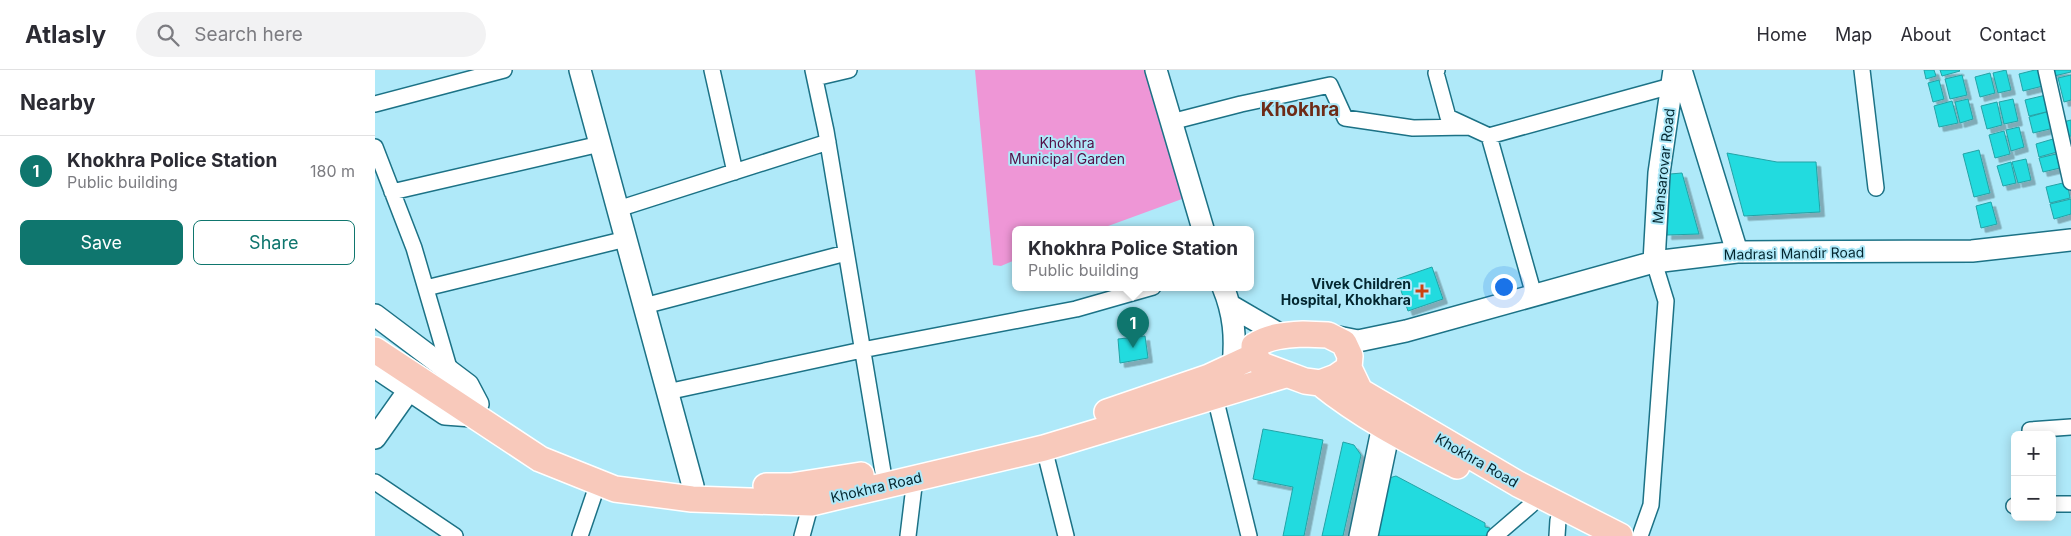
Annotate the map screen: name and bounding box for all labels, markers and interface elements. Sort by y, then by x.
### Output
search box [136,12,486,57]
text: Atlasly [25,20,106,49]
icon: search [154,21,182,49]
text: Search here [194,23,303,46]
text: Home [1757,24,1807,45]
text: Map [1835,24,1872,45]
text: About [1900,24,1951,45]
text: Contact [1979,24,2046,45]
text: Nearby [20,90,95,115]
district label: Khokhra [1261,98,1339,121]
street label: Mansarovar Road [1648,108,1678,224]
park label: Khokhra Municipal Garden [1009,134,1125,167]
text: Khokhra Police Station [67,149,277,172]
text: 1 [33,161,39,181]
text: 180 m [310,161,355,181]
text: Public building [67,172,178,192]
button: Save [20,220,183,265]
button: Share [193,220,355,265]
popup [1012,226,1254,291]
text: Khokhra Police Station [1028,237,1238,260]
street label: Madrasi Mandir Road [1724,243,1864,263]
text: Public building [1028,260,1139,280]
your location [1491,274,1517,300]
place label: Vivek Children Hospital, Khokhara [1281,275,1411,308]
marker: Vivek Children Hospital, Khokhara [1415,284,1429,298]
pin: 1 [1117,307,1149,348]
street label: Khokhra Road [1433,429,1521,491]
map controls [2011,431,2056,521]
button: + [2011,431,2056,476]
street label: Khokhra Road [829,468,923,506]
button: − [2011,476,2056,521]

